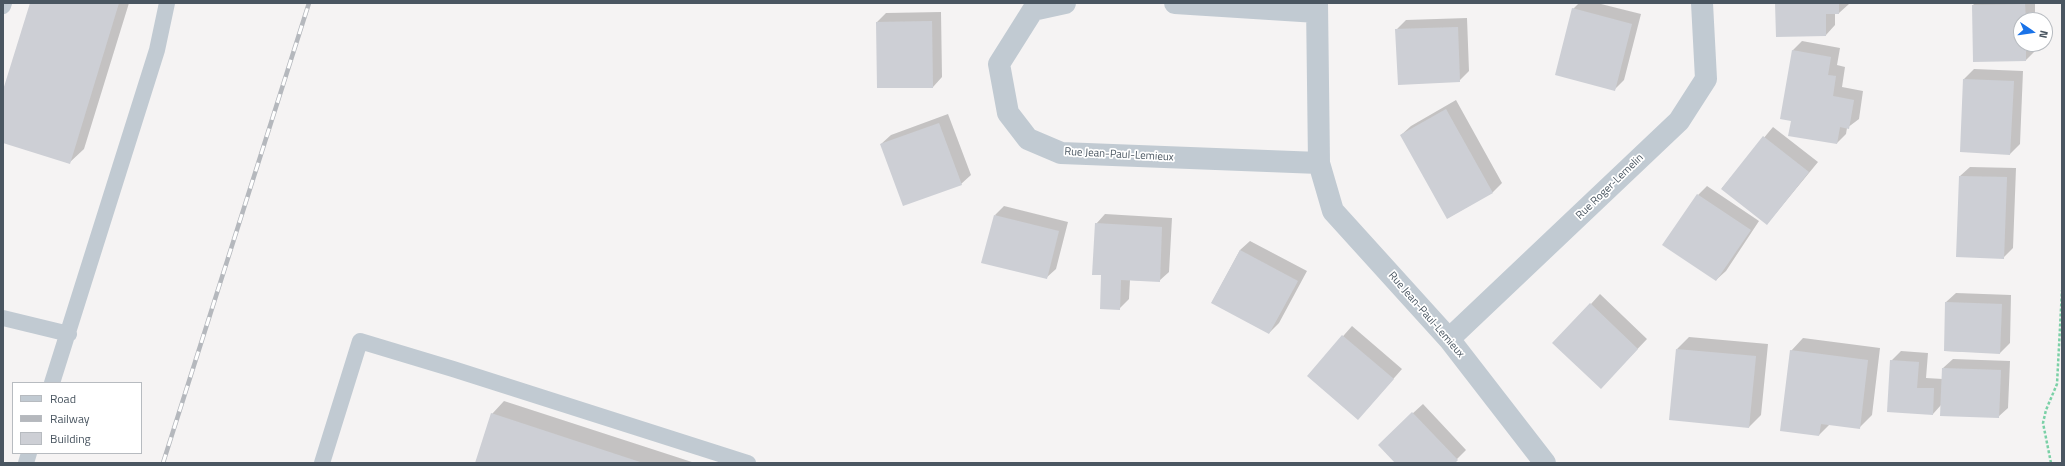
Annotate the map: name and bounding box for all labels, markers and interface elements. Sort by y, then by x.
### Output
north arrow [2013,12,2053,52]
text: N [2035,29,2052,40]
street label: Rue Jean-Paul-Lemieux [1064,146,1174,164]
street label: Rue Roger-Lemelin [1573,151,1647,223]
street label: Rue Jean-Paul-Lemieux [1385,269,1467,361]
legend [12,382,142,454]
text: Road [50,389,76,408]
text: Railway [50,409,90,428]
text: Building [50,429,91,448]

